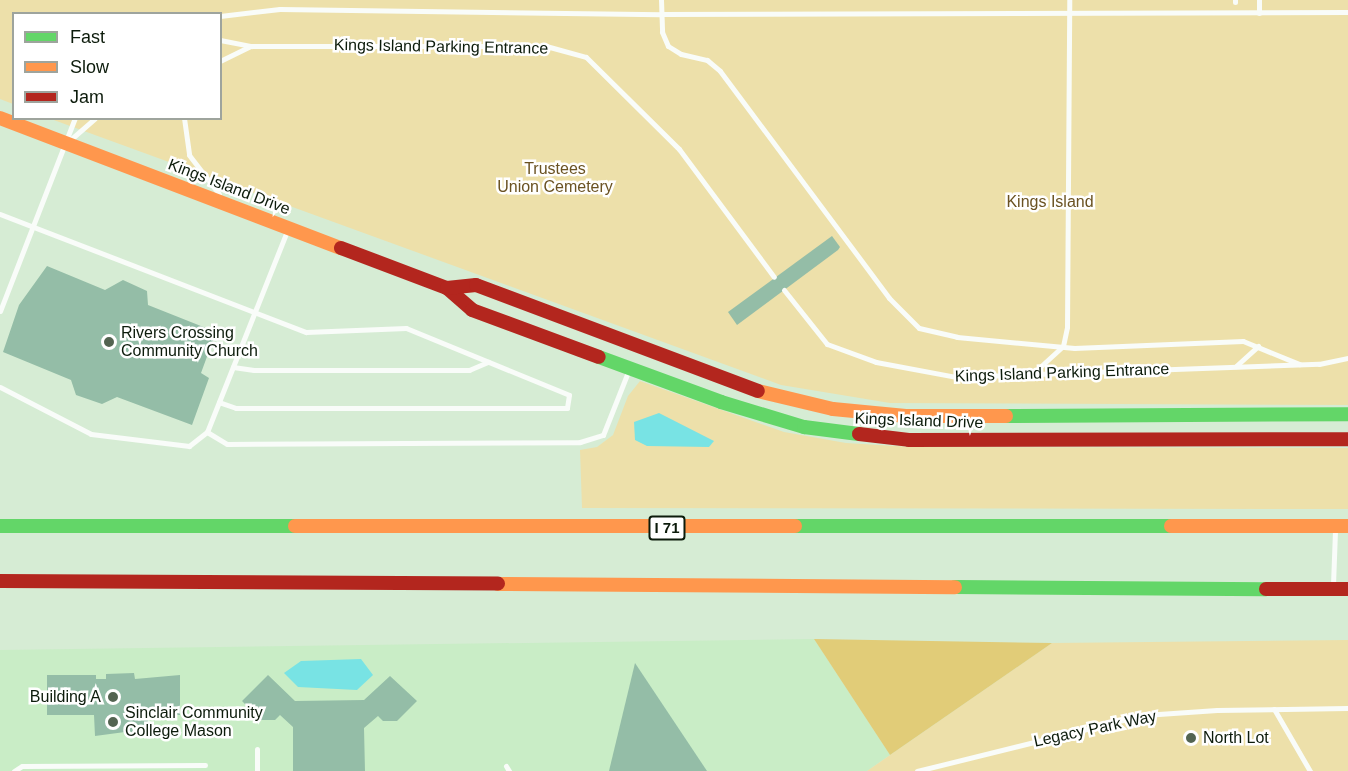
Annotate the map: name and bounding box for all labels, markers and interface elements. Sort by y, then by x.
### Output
legend [12,12,222,120]
text: Fast [70,27,105,47]
street label: Kings Island Parking Entrance [334,36,548,58]
text: Slow [70,57,109,77]
text: Jam [70,87,104,107]
street label: Kings Island Drive [165,155,293,219]
park label: Trustees Union Cemetery [497,159,613,197]
park label: Kings Island [1006,192,1094,212]
place label: Rivers Crossing Community Church [121,323,258,361]
marker: Rivers Crossing Community Church [102,335,116,349]
street label: Kings Island Parking Entrance [955,360,1169,386]
street label: Kings Island Drive [854,409,984,433]
road number: I 71 [648,516,686,540]
place label: Building A [29,687,101,707]
marker: Building A [106,690,120,704]
place label: Sinclair Community College Mason [125,703,263,741]
street label: Legacy Park Way [1032,707,1158,751]
marker: Sinclair Community College Mason [106,715,120,729]
place label: North Lot [1203,728,1269,748]
marker: North Lot [1184,731,1198,745]

